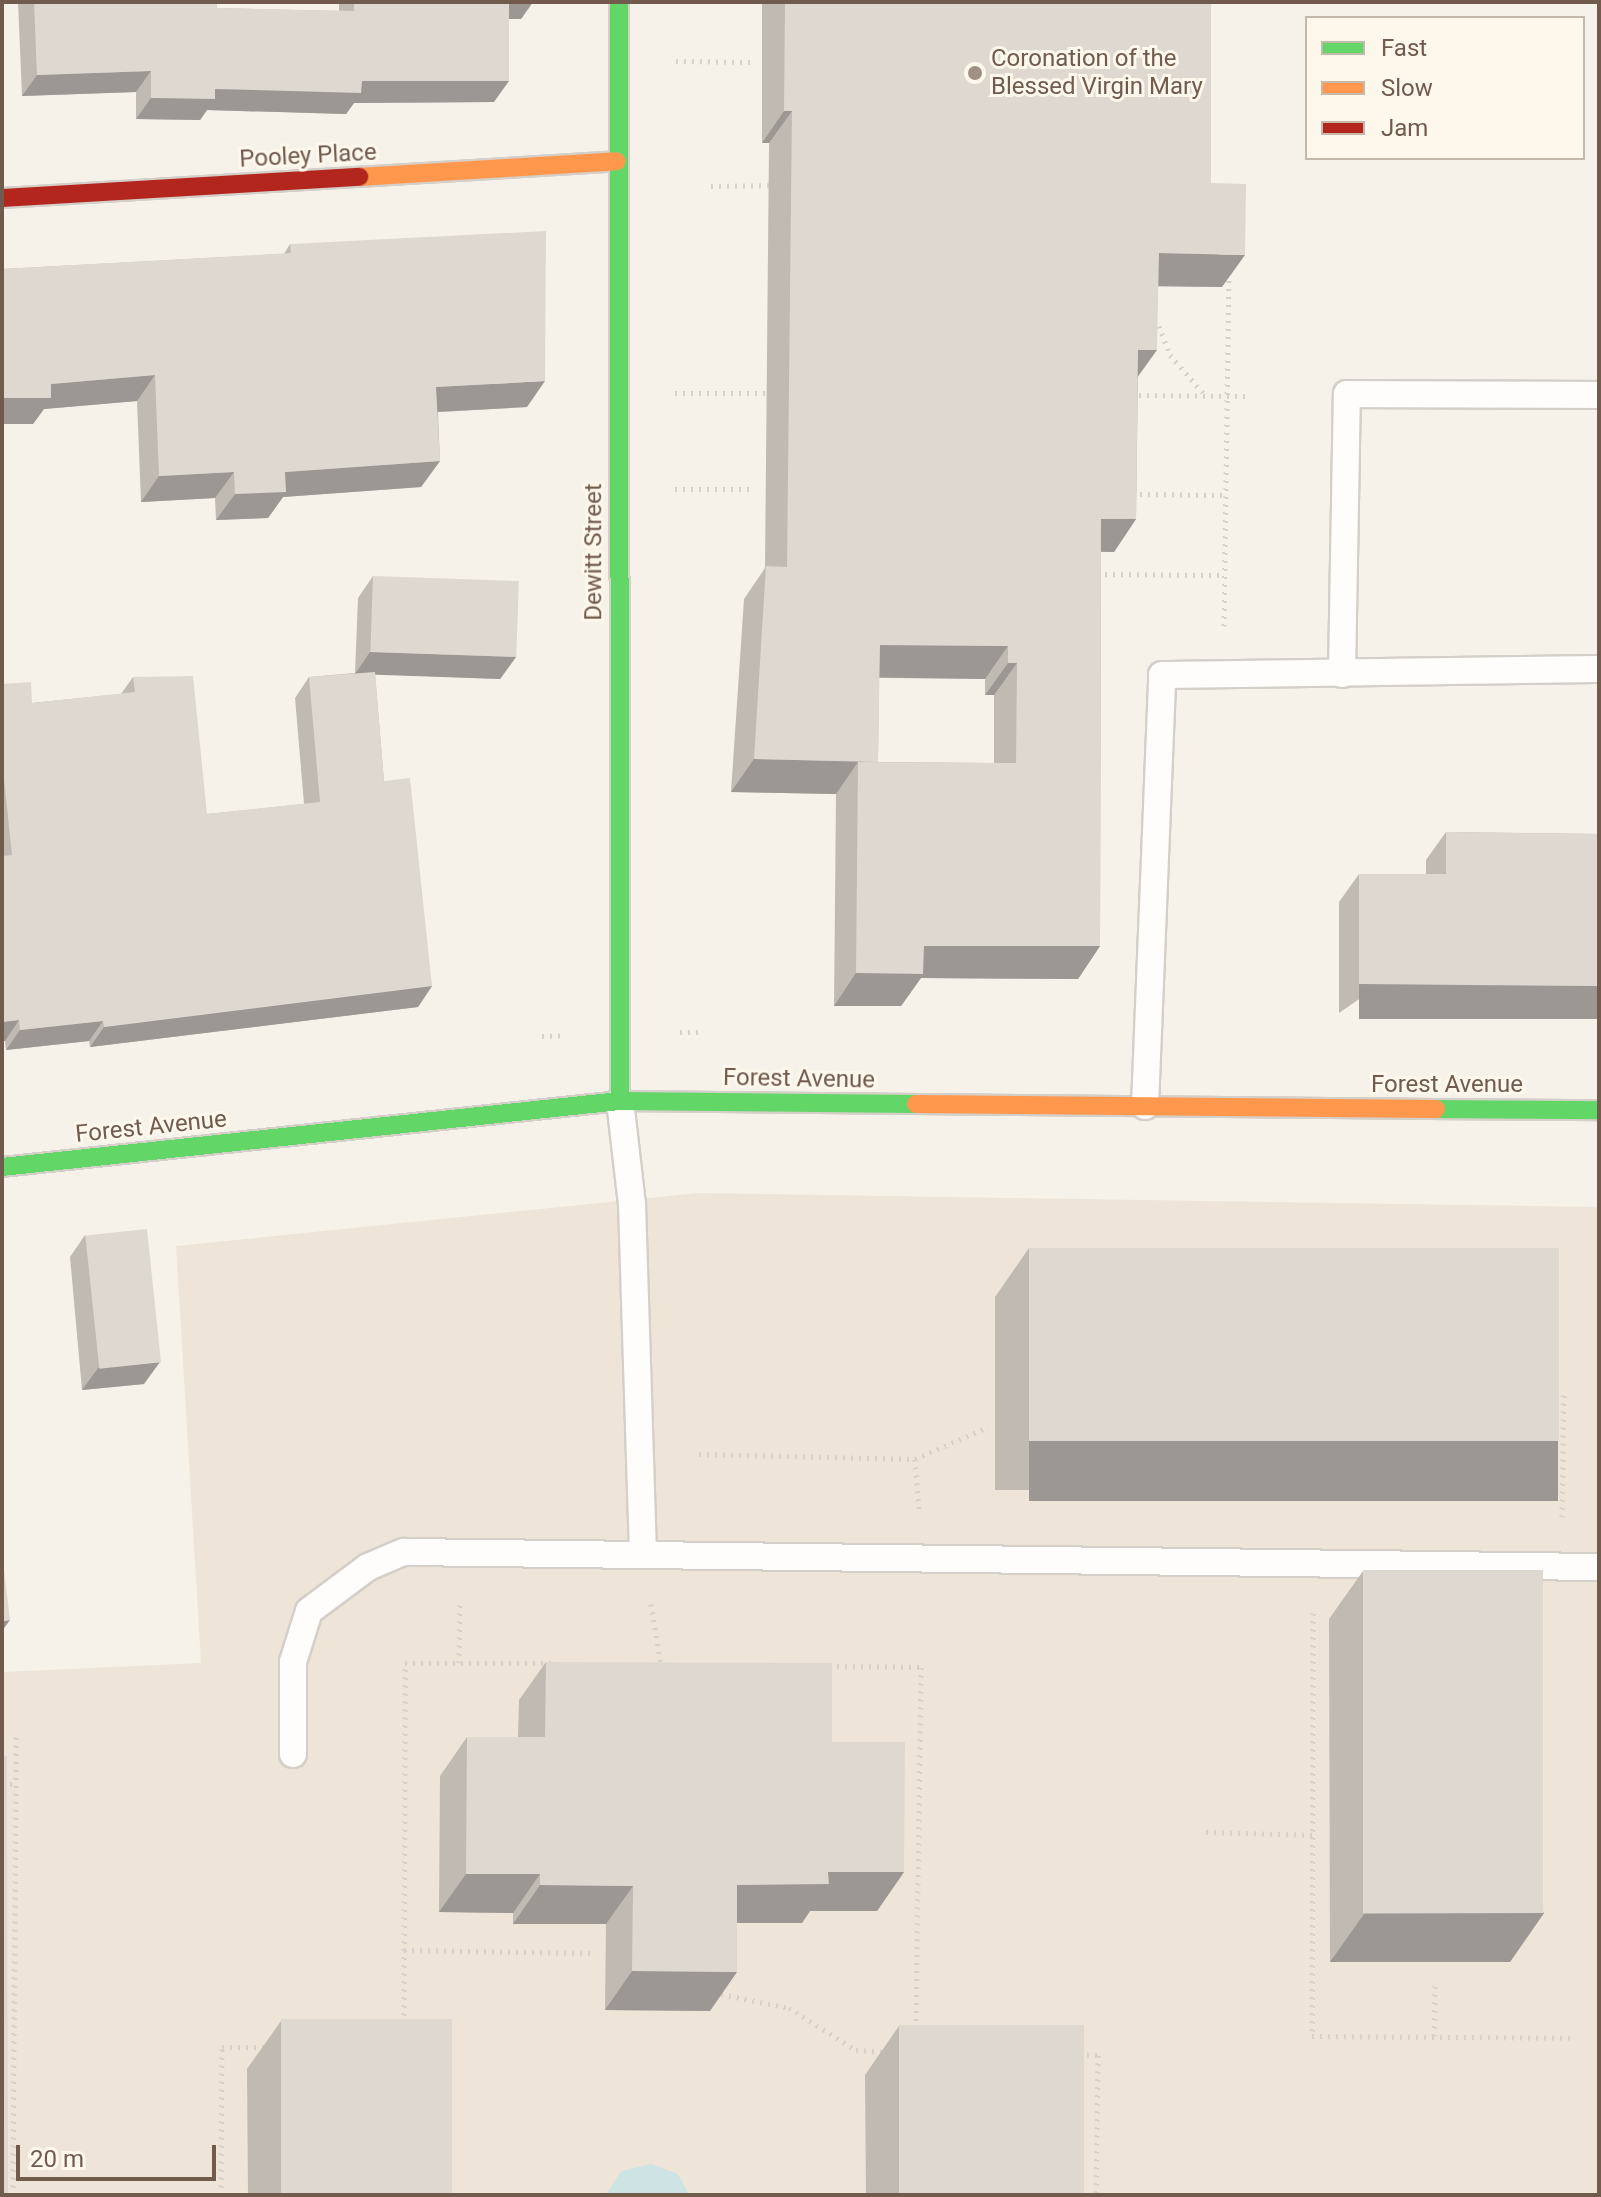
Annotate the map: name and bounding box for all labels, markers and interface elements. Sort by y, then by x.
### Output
legend [1305,16,1585,160]
text: Fast [1381,34,1427,62]
place label: Coronation of the Blessed Virgin Mary [991,45,1203,101]
marker: Coronation of the Blessed Virgin Mary [966,64,984,82]
text: Slow [1381,74,1433,102]
text: Jam [1381,114,1428,142]
street label: Pooley Place [239,138,377,174]
street label: Dewitt Street [580,483,608,621]
street label: Forest Avenue [723,1063,875,1095]
street label: Forest Avenue [1371,1071,1523,1099]
street label: Forest Avenue [74,1105,228,1149]
scale bar [20,2129,220,2179]
text: 20 m [30,2145,84,2173]

